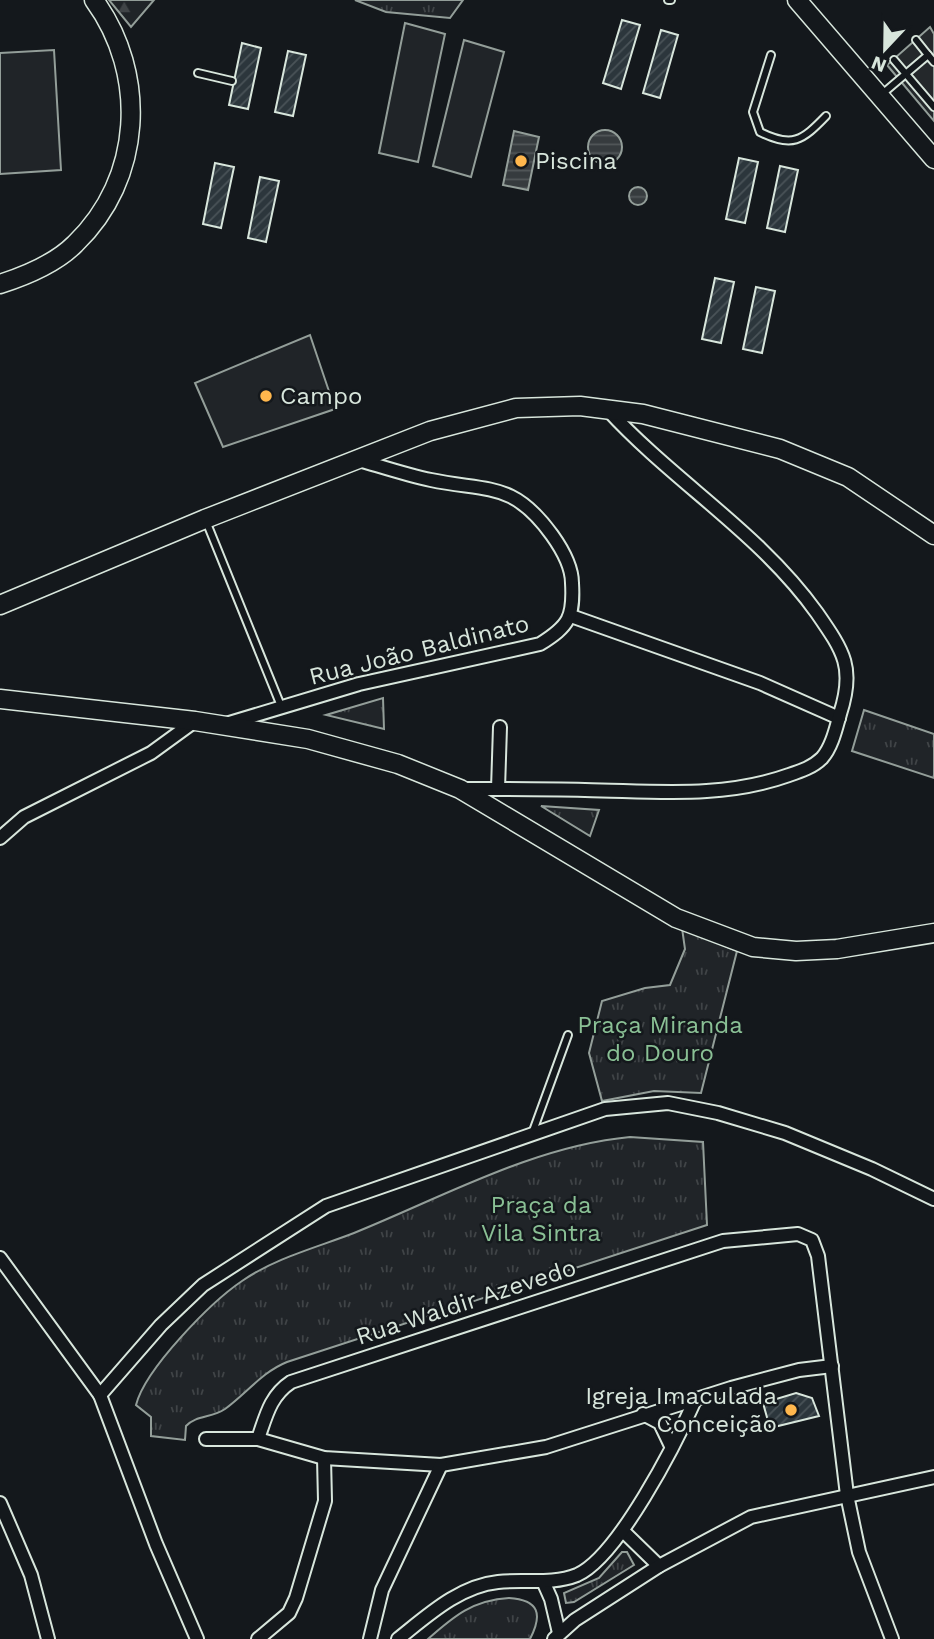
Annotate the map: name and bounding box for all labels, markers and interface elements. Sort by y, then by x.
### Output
north arrow [850,14,920,84]
text: N [868,51,890,78]
place label: Piscina [535,147,617,175]
marker: Piscina [513,153,529,169]
place label: Campo [280,382,362,410]
marker: Campo [258,388,274,404]
street label: Rua João Baldinato [306,609,532,691]
park label: Praça Miranda do Douro [577,1011,743,1067]
park label: Praça da Vila Sintra [481,1191,601,1247]
street label: Rua Waldir Azevedo [352,1253,580,1351]
place label: Igreja Imaculada Conceição [585,1382,777,1438]
marker: Igreja Imaculada Conceição [783,1402,799,1418]

